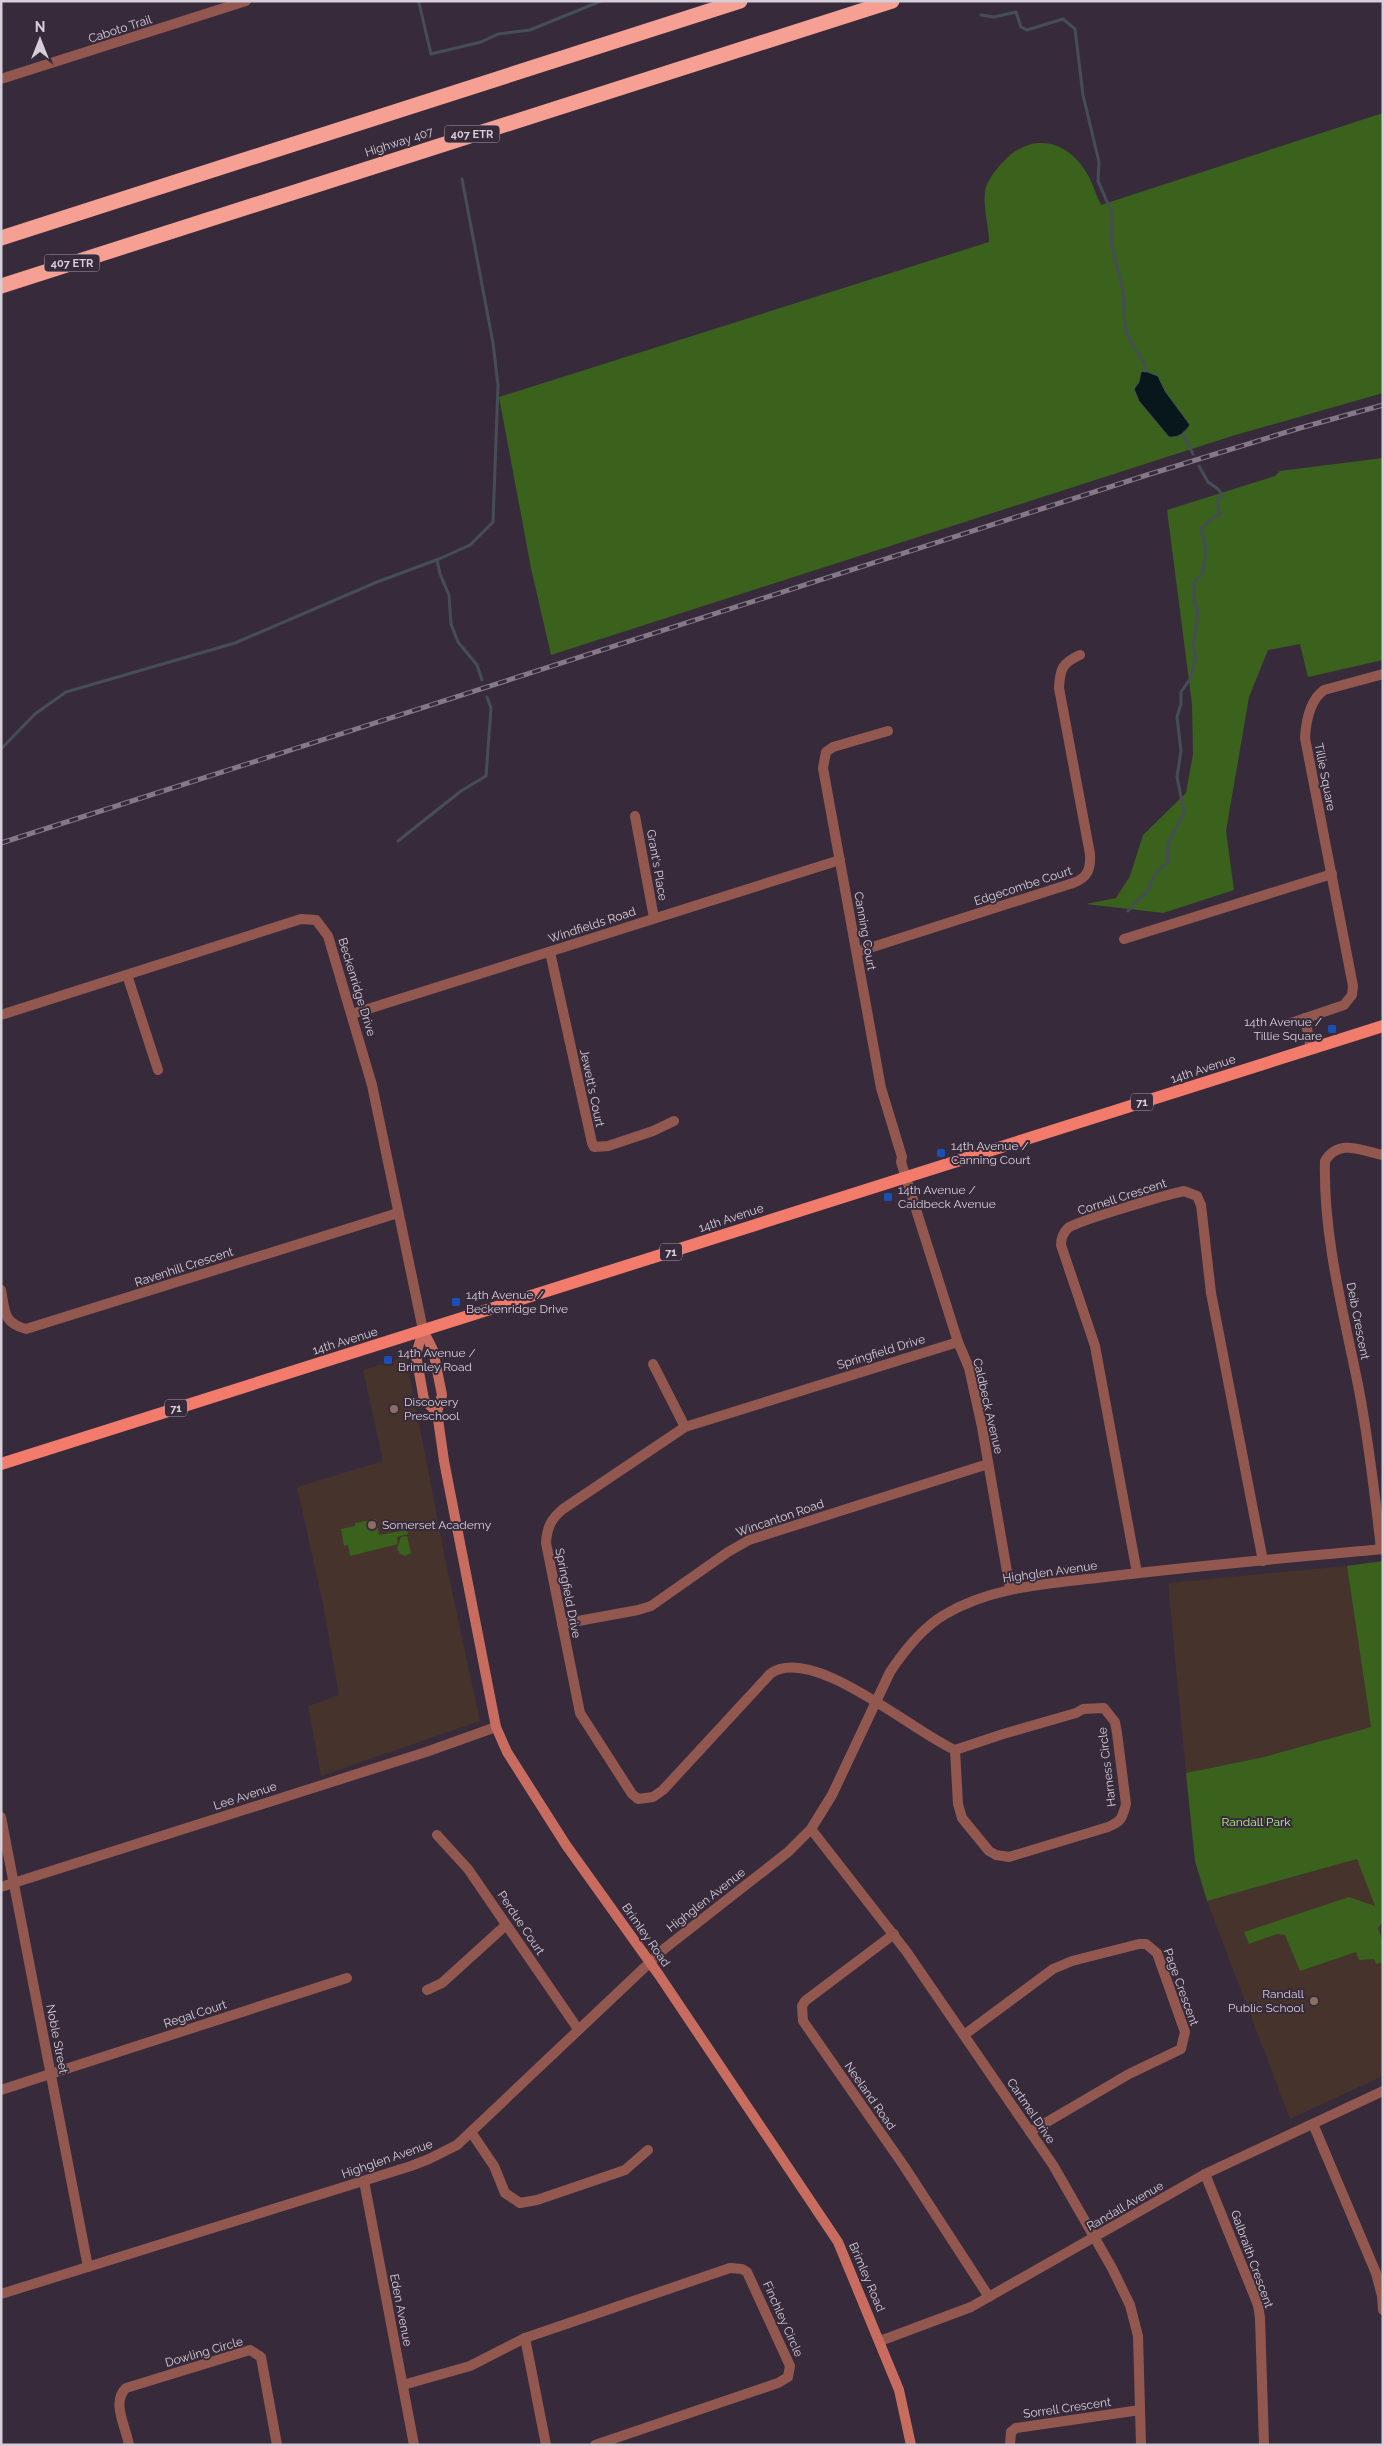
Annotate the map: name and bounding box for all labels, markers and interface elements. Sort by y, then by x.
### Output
street label: Caboto Trail [87,12,154,46]
north arrow [15,15,65,65]
text: N [35,19,45,35]
street label: Highway 407 [363,124,436,160]
road number: 407 ETR [444,126,500,142]
road number: 407 ETR [44,254,100,272]
street label: Tillie Square [1312,742,1338,812]
street label: Grant's Place [644,828,670,902]
street label: Edgecombe Court [972,864,1074,908]
street label: Canning Court [851,891,879,971]
street label: Windfields Road [547,904,637,946]
street label: Beckenridge Drive [335,936,379,1038]
place label: 14th Avenue / Tillie Square [1244,1015,1322,1043]
marker: 14th Avenue / Tillie Square [1326,1023,1338,1035]
street label: Jewett's Court [577,1048,607,1128]
street label: 14th Avenue [1169,1052,1237,1086]
road number: 71 [1131,1094,1153,1110]
place label: 14th Avenue / Canning Court [951,1139,1031,1167]
marker: 14th Avenue / Canning Court [935,1147,947,1159]
street label: Cornell Crescent [1076,1176,1168,1218]
place label: 14th Avenue / Caldbeck Avenue [898,1183,996,1211]
marker: 14th Avenue / Caldbeck Avenue [882,1191,894,1203]
street label: 14th Avenue [697,1201,765,1235]
street label: Ravenhill Crescent [133,1244,235,1290]
road number: 71 [660,1244,682,1260]
street label: Deib Crescent [1344,1281,1372,1361]
place label: 14th Avenue / Beckenridge Drive [466,1288,568,1316]
marker: 14th Avenue / Beckenridge Drive [450,1296,462,1308]
street label: 14th Avenue [311,1324,379,1358]
street label: Springfield Drive [835,1332,927,1372]
place label: 14th Avenue / Brimley Road [398,1346,476,1374]
marker: 14th Avenue / Brimley Road [382,1354,394,1366]
street label: Caldbeck Avenue [970,1357,1006,1455]
place label: Discovery Preschool [404,1395,460,1423]
road number: 71 [165,1400,187,1416]
marker: Discovery Preschool [388,1403,400,1415]
street label: Wincanton Road [734,1496,826,1540]
place label: Somerset Academy [382,1518,492,1532]
marker: Somerset Academy [366,1519,378,1531]
street label: Springfield Drive [552,1547,584,1639]
street label: Highglen Avenue [1002,1558,1098,1586]
street label: Harness Circle [1095,1726,1119,1808]
street label: Lee Avenue [212,1779,278,1813]
park label: Randall Park [1221,1815,1291,1829]
street label: Highglen Avenue [664,1865,748,1935]
street label: Perdue Court [495,1888,547,1958]
street label: Brimley Road [619,1901,673,1969]
street label: Page Crescent [1161,1947,1201,2027]
place label: Randall Public School [1228,1987,1305,2015]
marker: Randall Public School [1308,1995,1320,2007]
street label: Regal Court [162,1997,228,2031]
street label: Noble Street [43,2003,71,2075]
street label: Neeland Road [842,2059,898,2133]
street label: Cartmel Drive [1004,2076,1058,2146]
street label: Highglen Avenue [340,2137,434,2181]
street label: Randall Avenue [1084,2178,1166,2234]
street label: Galbraith Crescent [1228,2208,1276,2310]
street label: Brimley Road [846,2240,888,2314]
street label: Eden Avenue [387,2273,415,2347]
street label: Finchley Circle [760,2279,806,2359]
street label: Dowling Circle [163,2334,245,2370]
street label: Sorrell Crescent [1022,2395,1112,2421]

